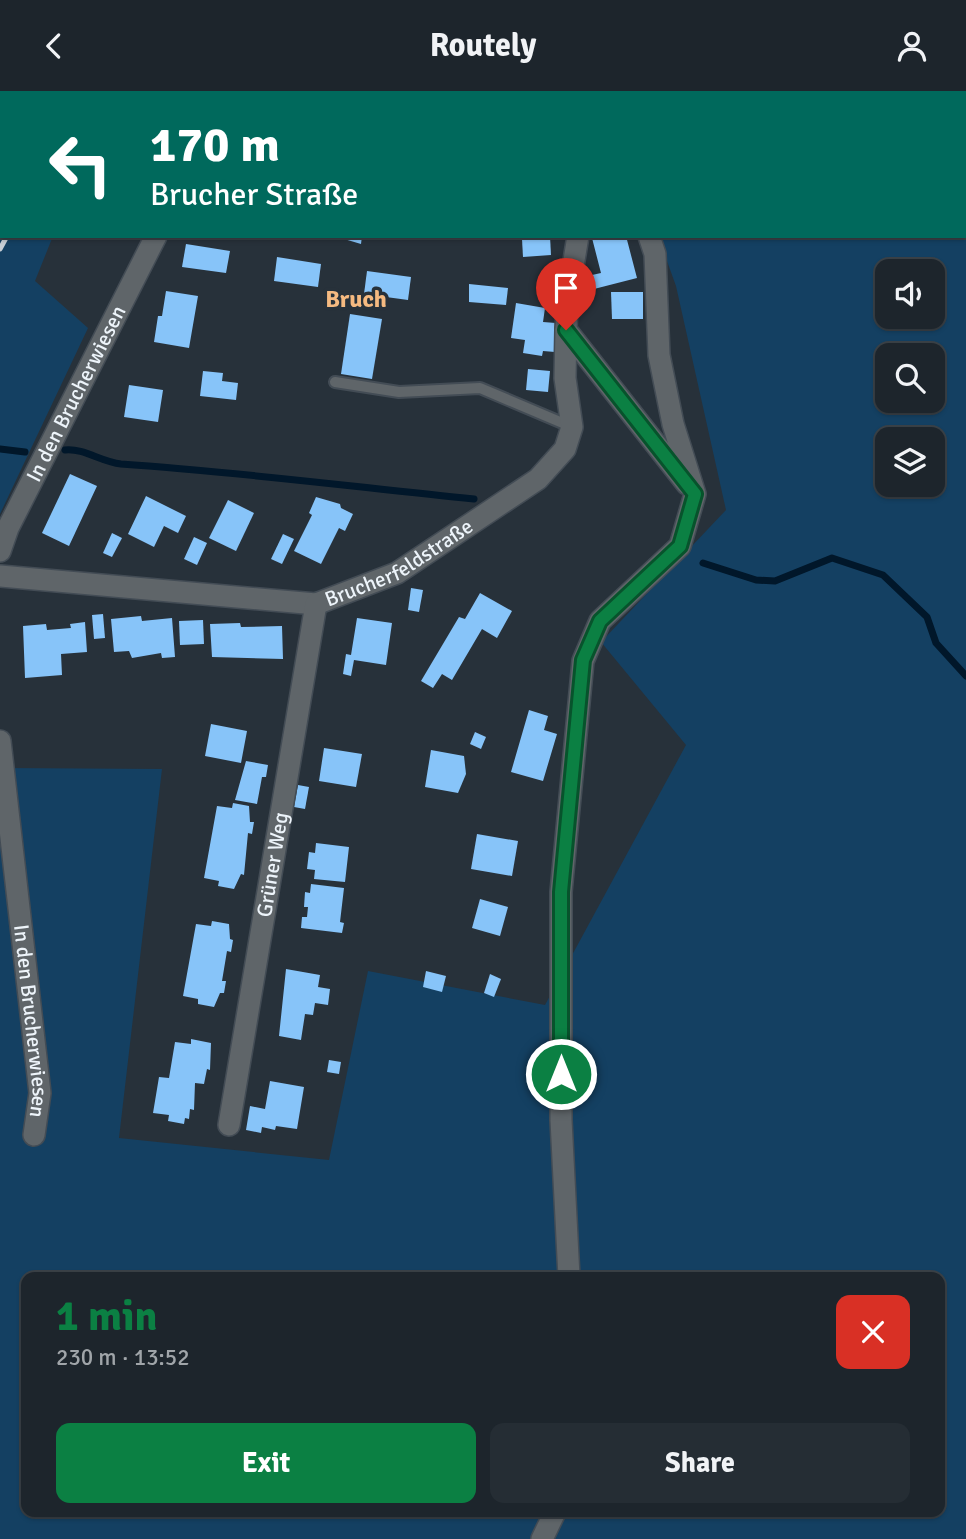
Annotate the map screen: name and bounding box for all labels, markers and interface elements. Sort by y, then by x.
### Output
text: Routely [430,26,536,65]
icon: back [35,27,73,65]
icon: person [893,27,931,65]
text: 170 m [150,115,280,175]
icon: left [35,119,126,210]
text: Brucher Straße [150,175,358,214]
pin [536,258,596,330]
map controls [875,259,945,497]
button: sound [875,259,945,329]
icon: arrive [547,269,585,307]
district label: Bruch [325,284,387,314]
street label: In den Brucherwiesen [21,301,132,486]
button: search [875,343,945,413]
button: layers [875,427,945,497]
street label: Brucherfeldstraße [321,513,478,612]
street label: Grüner Weg [251,810,294,919]
street label: In den Brucherwiesen [8,923,53,1120]
position arrow [524,1037,598,1111]
text: 1 min [56,1291,157,1342]
button: close [836,1295,910,1369]
text: 230 m · 13:52 [56,1343,190,1372]
button: Exit [56,1423,476,1503]
button: Share [490,1423,910,1503]

